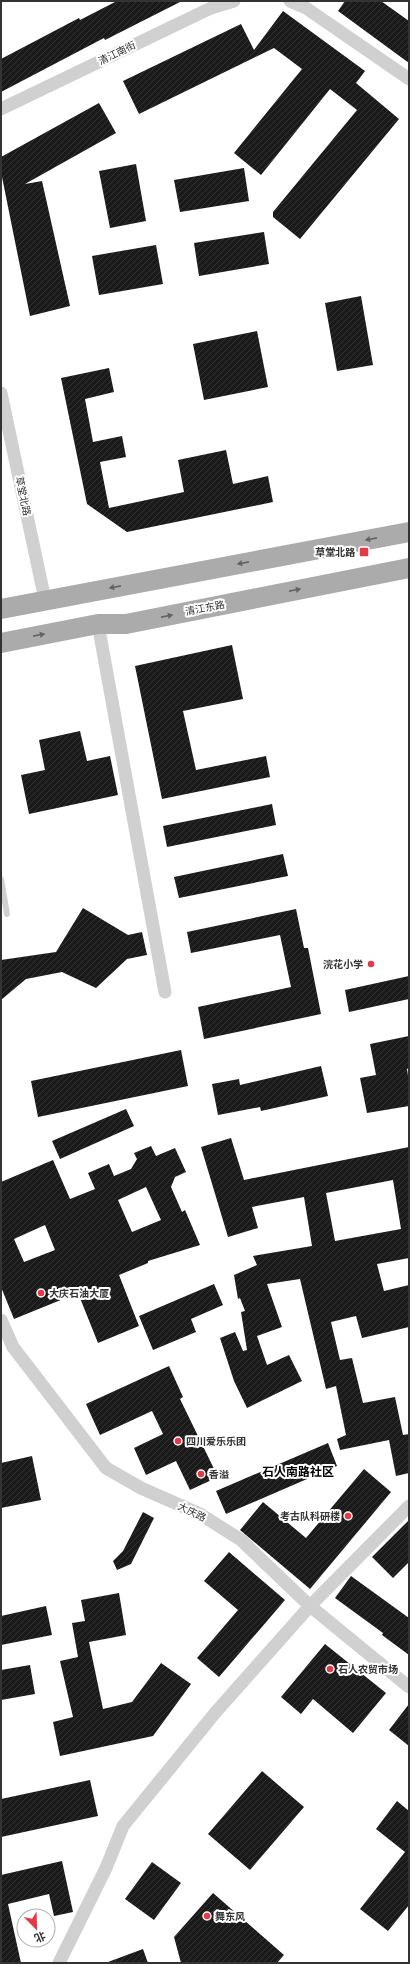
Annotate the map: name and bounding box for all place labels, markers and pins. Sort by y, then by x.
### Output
place label: 草堂北路 [315,546,356,559]
marker: 草堂北路 [358,546,370,558]
place label: 浣花小学 [323,958,363,971]
marker: 浣花小学 [366,959,376,969]
place label: 大庆石油大厦 [49,1287,109,1300]
marker: 大庆石油大厦 [36,1288,46,1298]
place label: 四川爱乐乐团 [186,1435,246,1448]
marker: 四川爱乐乐团 [173,1436,183,1446]
place label: 香溢 [208,1468,229,1481]
marker: 香溢 [196,1469,206,1479]
place label: 考古队科研楼 [280,1510,340,1523]
marker: 考古队科研楼 [343,1511,353,1521]
place label: 石人农贸市场 [338,1663,398,1676]
marker: 石人农贸市场 [325,1664,335,1674]
place label: 舞东风 [215,1910,245,1923]
marker: 舞东风 [202,1911,212,1921]

